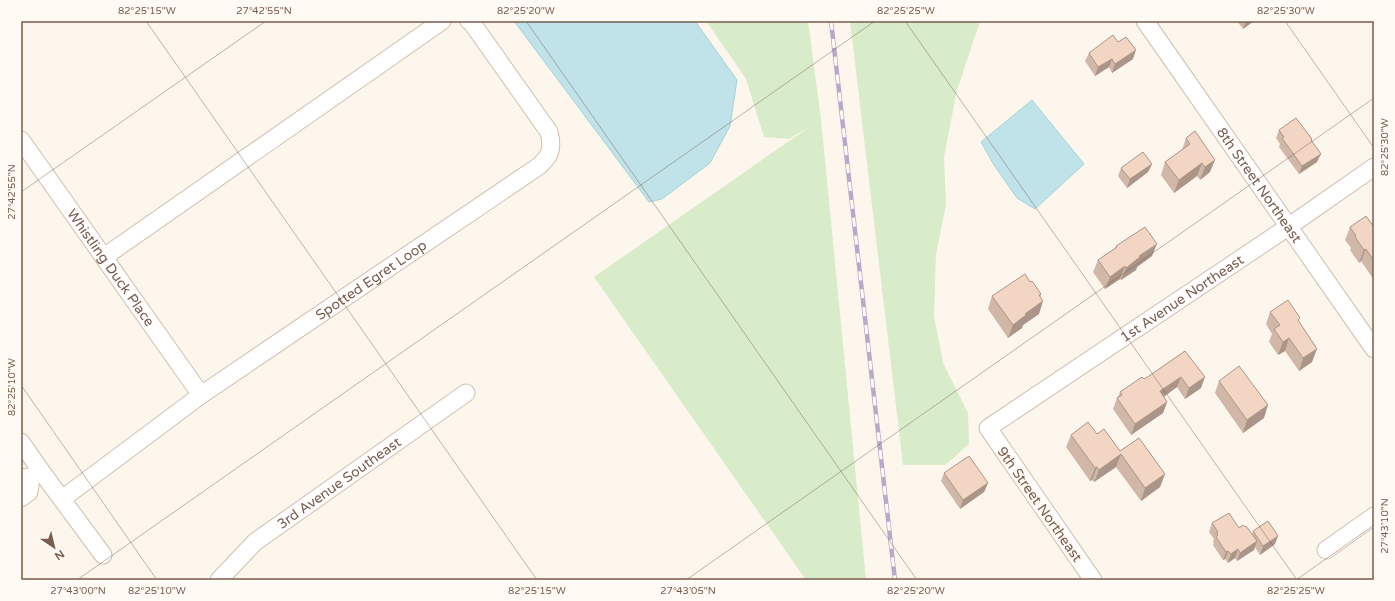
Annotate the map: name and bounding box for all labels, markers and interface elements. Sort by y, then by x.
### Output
text: 82°25'15"W [118,5,176,17]
text: 27°42'55"N [236,5,292,17]
text: 82°25'20"W [497,5,555,17]
text: 82°25'25"W [877,5,935,17]
text: 82°25'30"W [1257,5,1315,17]
text: 82°25'30"W [1379,118,1391,176]
street label: 8th Street Northeast [1213,124,1306,247]
text: 27°42'55"N [6,164,18,220]
street label: Whistling Duck Place [63,206,158,330]
street label: Spotted Egret Loop [313,236,430,324]
street label: 1st Avenue Northeast [1117,251,1248,346]
text: 82°25'10"W [6,358,18,416]
street label: 3rd Avenue Southeast [274,433,405,533]
street label: 9th Street Northeast [993,443,1086,566]
text: 27°43'10"N [1379,498,1391,554]
north arrow [34,527,74,567]
text: N [52,547,67,563]
text: 27°43'00"N [50,585,106,597]
text: 82°25'10"W [128,585,186,597]
text: 82°25'15"W [508,585,566,597]
text: 27°43'05"N [660,585,716,597]
text: 82°25'20"W [887,585,945,597]
text: 82°25'25"W [1267,585,1325,597]

